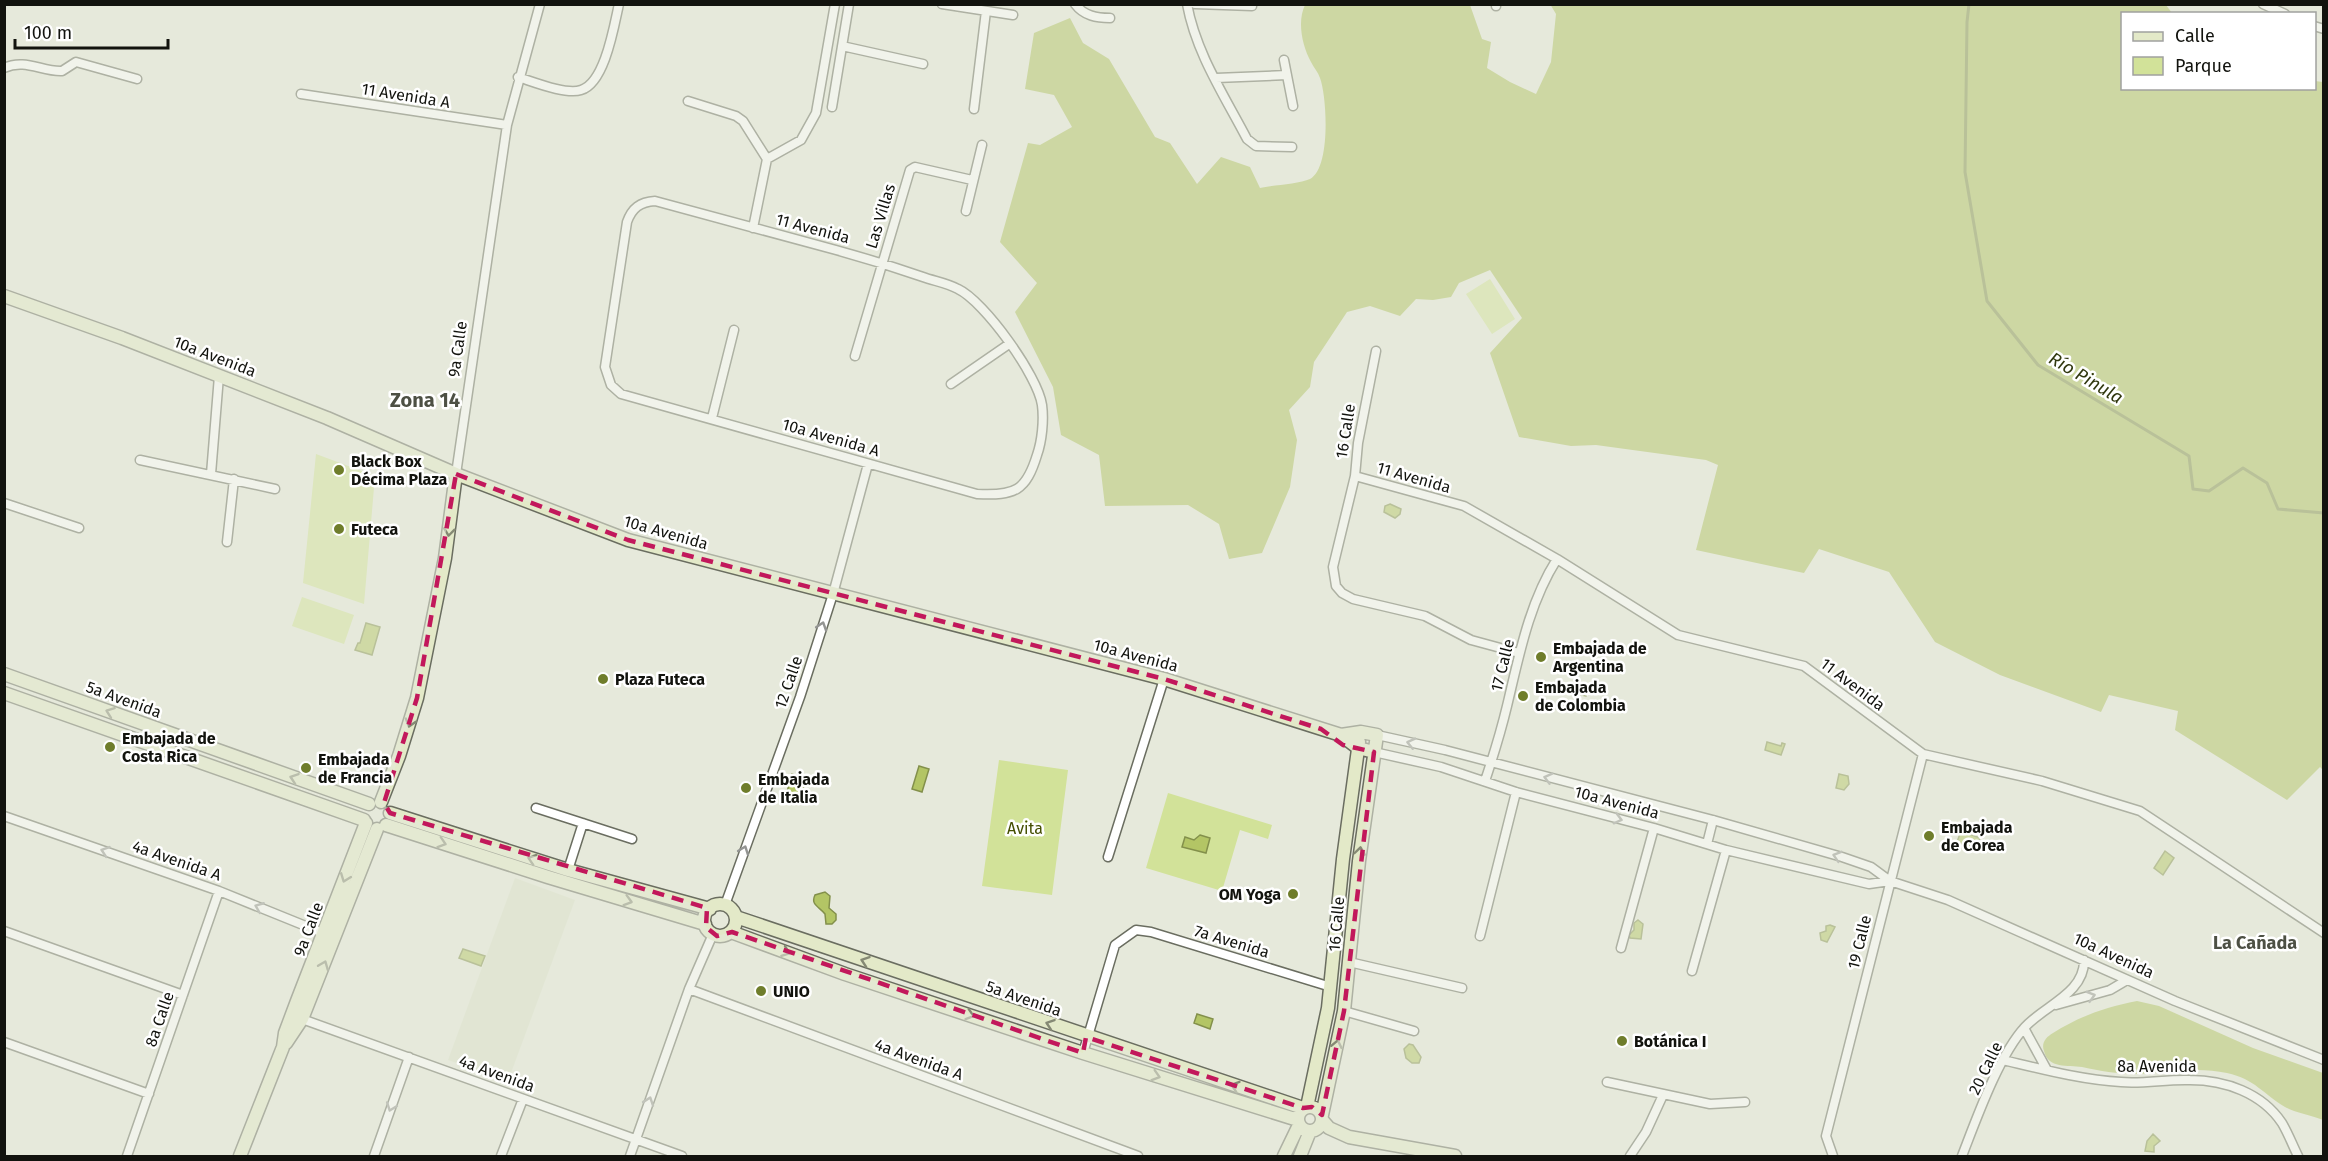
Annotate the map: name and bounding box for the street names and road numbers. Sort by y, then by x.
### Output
street label: 11 Avenida A [360,79,452,112]
street label: Las Villas [862,181,899,251]
street label: 11 Avenida [774,210,852,247]
street label: 9a Calle [444,320,471,378]
street label: 10a Avenida [171,332,259,381]
street label: 16 Calle [1332,402,1359,460]
street label: 10a Avenida A [780,415,882,461]
street label: 11 Avenida [1375,458,1453,497]
street label: 10a Avenida [622,511,710,554]
street label: 10a Avenida [1092,635,1180,676]
street label: 17 Calle [1487,637,1518,693]
street label: 12 Calle [771,653,806,711]
street label: 11 Avenida [1817,654,1889,715]
street label: 5a Avenida [84,677,164,722]
street label: 10a Avenida [1573,782,1661,823]
street label: 4a Avenida A [130,836,225,885]
street label: 16 Calle [1325,896,1348,952]
street label: 9a Calle [289,899,327,959]
street label: 19 Calle [1844,913,1875,971]
street label: 7a Avenida [1192,921,1272,962]
street label: 10a Avenida [2071,929,2157,982]
street label: 5a Avenida [983,977,1064,1020]
street label: 8a Calle [141,989,178,1049]
street label: 4a Avenida A [872,1035,966,1085]
street label: 20 Calle [1965,1039,2006,1098]
street label: 4a Avenida [456,1051,537,1096]
street label: 8a Avenida [2117,1057,2197,1076]

